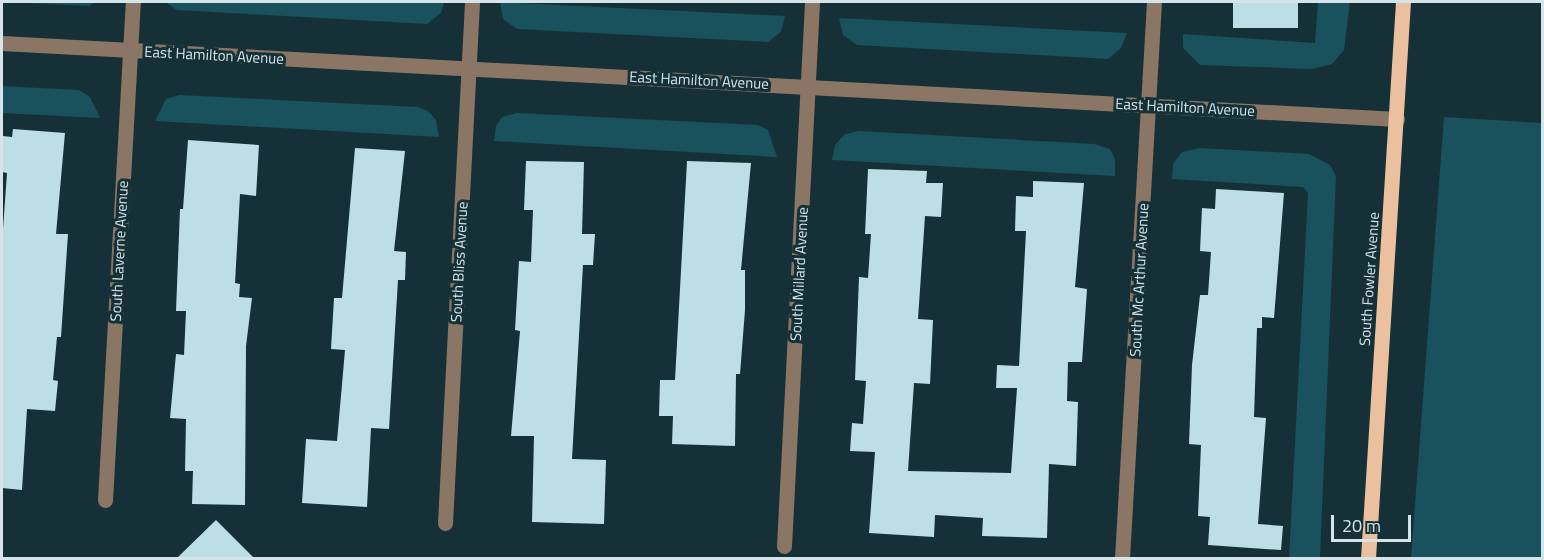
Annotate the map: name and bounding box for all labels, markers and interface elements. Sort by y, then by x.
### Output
street label: East Hamilton Avenue [144,42,284,68]
street label: East Hamilton Avenue [629,67,769,93]
street label: East Hamilton Avenue [1115,94,1255,120]
street label: South Laverne Avenue [106,180,132,322]
street label: South Bliss Avenue [447,201,471,323]
street label: South Mc Arthur Avenue [1126,203,1152,357]
street label: South Millard Avenue [787,207,811,341]
street label: South Fowler Avenue [1355,212,1383,346]
scale bar [1334,503,1414,541]
text: 20 m [1342,512,1381,539]

